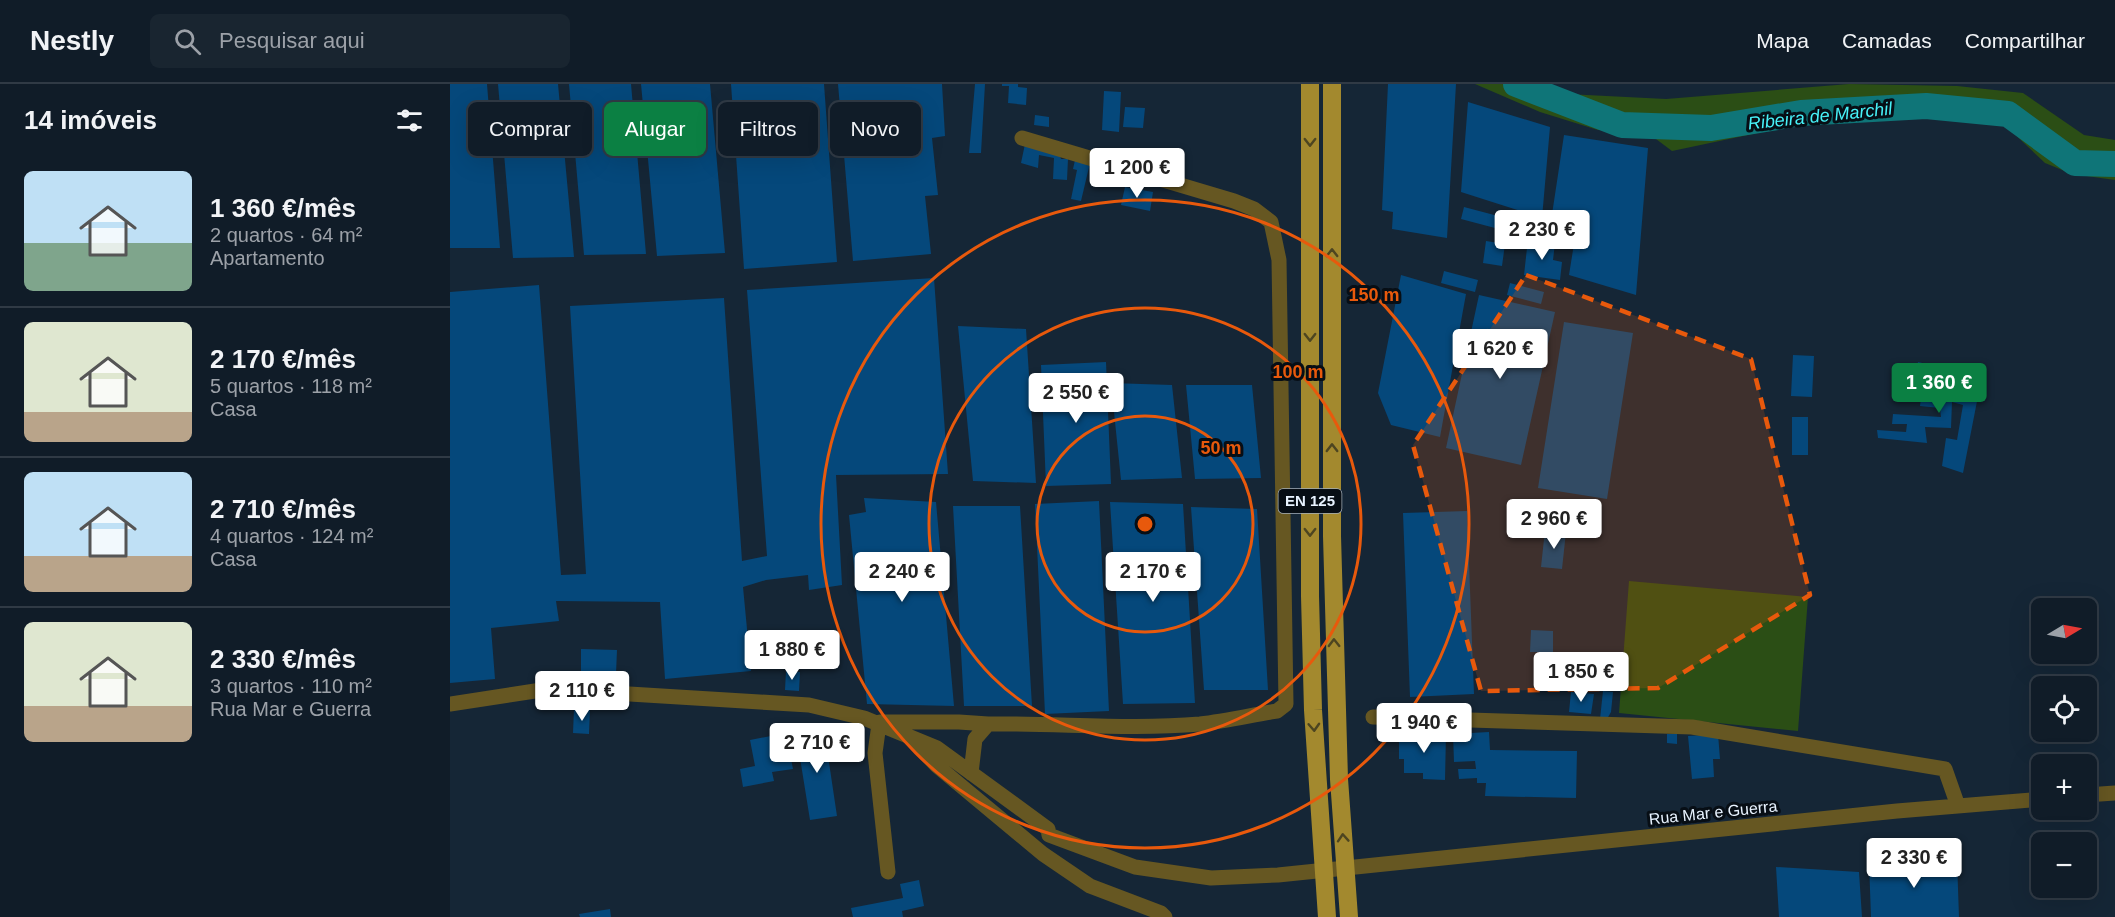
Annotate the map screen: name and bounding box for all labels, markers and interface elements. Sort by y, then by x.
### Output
search box [150,14,570,68]
text: Nestly [30,25,114,56]
icon: search [171,25,204,58]
text: Pesquisar aqui [219,28,365,53]
text: Mapa [1756,29,1809,52]
text: Camadas [1842,29,1932,52]
text: Compartilhar [1965,29,2085,52]
water label: Ribeira de Marchil [1747,98,1894,134]
chip: Comprar [468,102,592,156]
chip: Alugar [604,102,706,156]
chip: Filtros [718,102,818,156]
chip: Novo [830,102,921,156]
icon: filters [393,104,426,137]
text: 14 imóveis [24,105,157,135]
one-way arrow [1304,138,1316,147]
pin: 1 200 € [1082,148,1192,199]
text: 1 200 € [1104,156,1170,178]
text: 1 360 €/mês [210,193,356,223]
icon: home [72,195,144,267]
pin: 2 230 € [1487,210,1597,261]
text: 2 230 € [1509,218,1575,240]
text: 2 quartos · 64 m² [210,224,362,246]
text: Apartamento [210,247,325,269]
one-way arrow [1326,248,1338,257]
text: 150 m [1348,285,1400,305]
pin: 1 620 € [1445,329,1555,380]
one-way arrow [1304,333,1316,342]
text: 1 620 € [1467,337,1533,359]
text: 2 170 €/mês [210,344,356,374]
icon: home [72,346,144,418]
text: 100 m [1272,362,1324,382]
pin: 1 360 € [1884,363,1994,414]
text: 1 360 € [1906,371,1972,393]
pin: 2 550 € [1021,373,1131,424]
text: 5 quartos · 118 m² [210,375,372,397]
text: 2 550 € [1043,381,1109,403]
text: Casa [210,398,257,420]
text: 50 m [1200,438,1242,458]
one-way arrow [1326,443,1338,452]
road number: EN 125 [1278,489,1342,513]
text: 2 710 €/mês [210,494,356,524]
icon: home [72,496,144,568]
pin: 2 960 € [1499,499,1609,550]
text: 2 960 € [1521,507,1587,529]
centre of rings [1135,514,1155,534]
text: 4 quartos · 124 m² [210,525,373,547]
one-way arrow [1304,528,1316,537]
text: Casa [210,548,257,570]
pin: 2 240 € [847,552,957,603]
pin: 2 170 € [1098,552,1208,603]
text: 2 240 € [869,560,935,582]
text: 2 170 € [1120,560,1186,582]
north arrow [2031,598,2097,664]
map controls [2031,598,2097,898]
pin: 1 880 € [737,630,847,681]
text: 1 880 € [759,638,825,660]
one-way arrow [1328,638,1341,647]
text: 2 330 €/mês [210,644,356,674]
icon: home [72,646,144,718]
pin: 1 850 € [1526,652,1636,703]
text: 1 850 € [1548,660,1614,682]
pin: 2 110 € [527,671,637,722]
text: 3 quartos · 110 m² [210,675,372,697]
button: locate [2031,676,2097,742]
text: 2 110 € [549,679,615,701]
text: Rua Mar e Guerra [210,698,371,720]
pin: 1 940 € [1369,703,1479,754]
text: 1 940 € [1391,711,1457,733]
pin: 2 710 € [762,723,872,774]
one-way arrow [1307,723,1320,732]
text: 2 710 € [784,731,850,753]
button: + [2031,754,2097,820]
street label: Rua Mar e Guerra [1648,797,1778,828]
button: − [2031,832,2097,898]
one-way arrow [1337,833,1350,842]
pin: 2 330 € [1859,838,1969,889]
text: 2 330 € [1881,846,1947,868]

